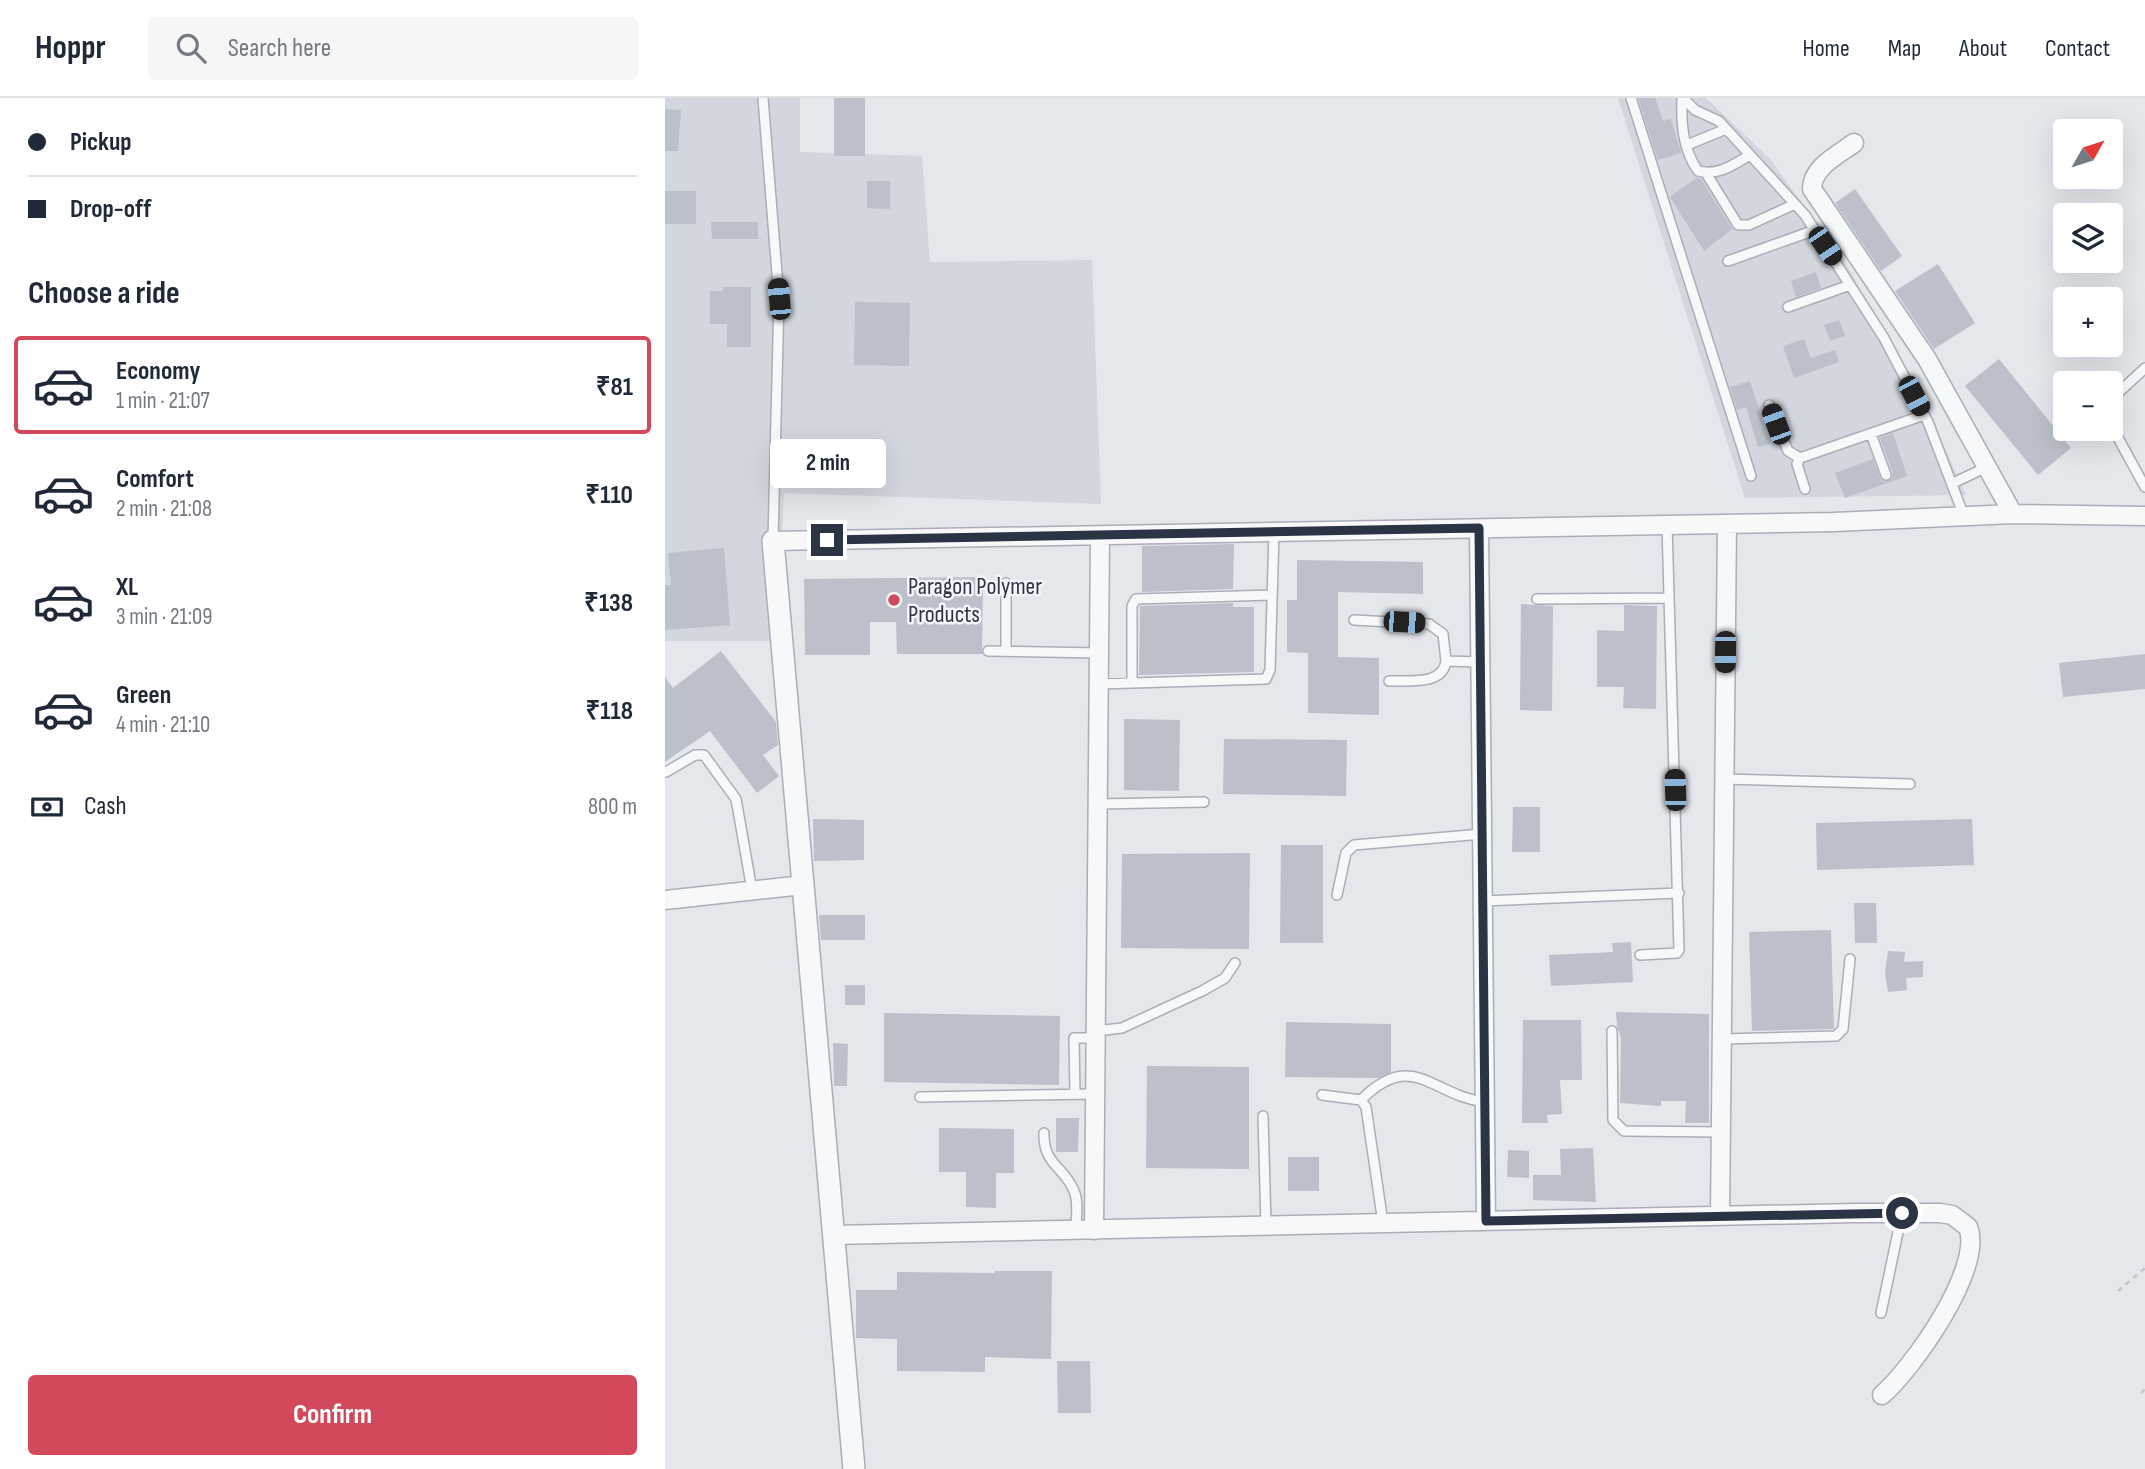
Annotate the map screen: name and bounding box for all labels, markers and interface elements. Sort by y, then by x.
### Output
search box [148,17,638,80]
text: Hoppr [35,28,106,68]
icon: search [172,29,210,67]
text: Search here [228,33,331,64]
text: Home [1802,34,1850,63]
text: Map [1888,34,1921,63]
text: About [1959,34,2007,63]
text: Contact [2045,34,2110,63]
north arrow [2053,119,2123,189]
map controls [2053,119,2123,441]
text: Pickup [70,127,132,158]
text: Drop-off [70,194,151,225]
button: layers [2053,203,2123,273]
car [1805,223,1846,269]
text: Choose a ride [28,274,180,313]
car [767,277,792,321]
button: + [2053,287,2123,357]
icon: car [32,354,95,417]
text: Economy [116,356,200,387]
button: − [2053,371,2123,441]
text: ₹81 [596,372,633,403]
car [1895,373,1934,419]
text: 1 min · 21:07 [116,387,210,415]
car [1759,401,1794,447]
callout: 2 min [769,438,885,488]
text: 2 min [806,449,850,477]
icon: car [32,462,95,525]
text: Comfort [116,464,194,495]
text: ₹110 [585,480,633,511]
text: 2 min · 21:08 [116,495,212,523]
route end [811,524,843,556]
icon: car [32,570,95,633]
text: XL [116,572,138,603]
place label: Paragon Polymer Products [908,572,1042,629]
text: ₹138 [584,588,633,619]
marker: Paragon Polymer Products [886,592,902,608]
text: 3 min · 21:09 [116,603,212,631]
car [1383,610,1426,634]
car [1715,631,1736,673]
icon: car [32,678,95,741]
text: Green [116,680,171,711]
text: ₹118 [585,696,633,727]
text: 4 min · 21:10 [116,711,210,739]
car [1664,769,1687,811]
icon: cash [28,788,66,826]
text: Cash [84,791,127,822]
text: 800 m [588,793,637,821]
route start [1886,1197,1918,1229]
button: Confirm [28,1375,637,1455]

